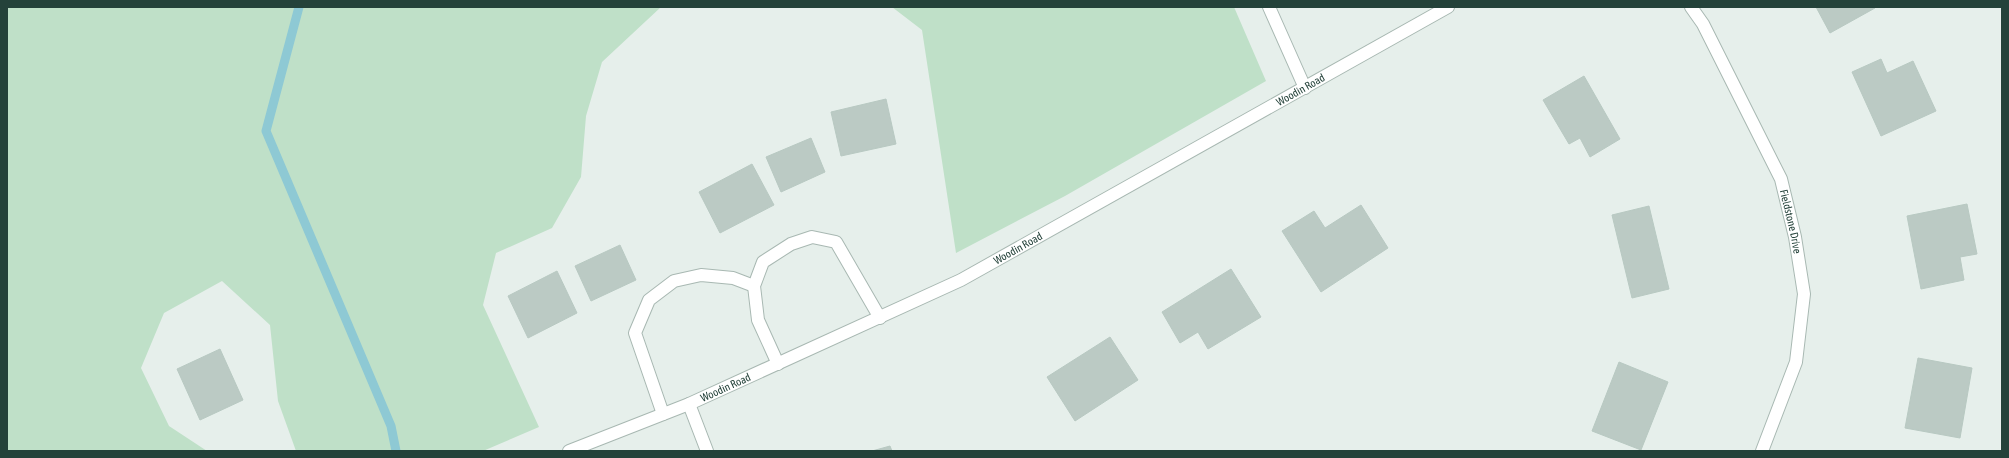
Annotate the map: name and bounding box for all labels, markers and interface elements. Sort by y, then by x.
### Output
street label: Woodin Road [1274,71,1327,108]
street label: Fieldstone Drive [1778,188,1804,254]
street label: Woodin Road [992,230,1044,266]
street label: Woodin Road [699,371,752,404]

